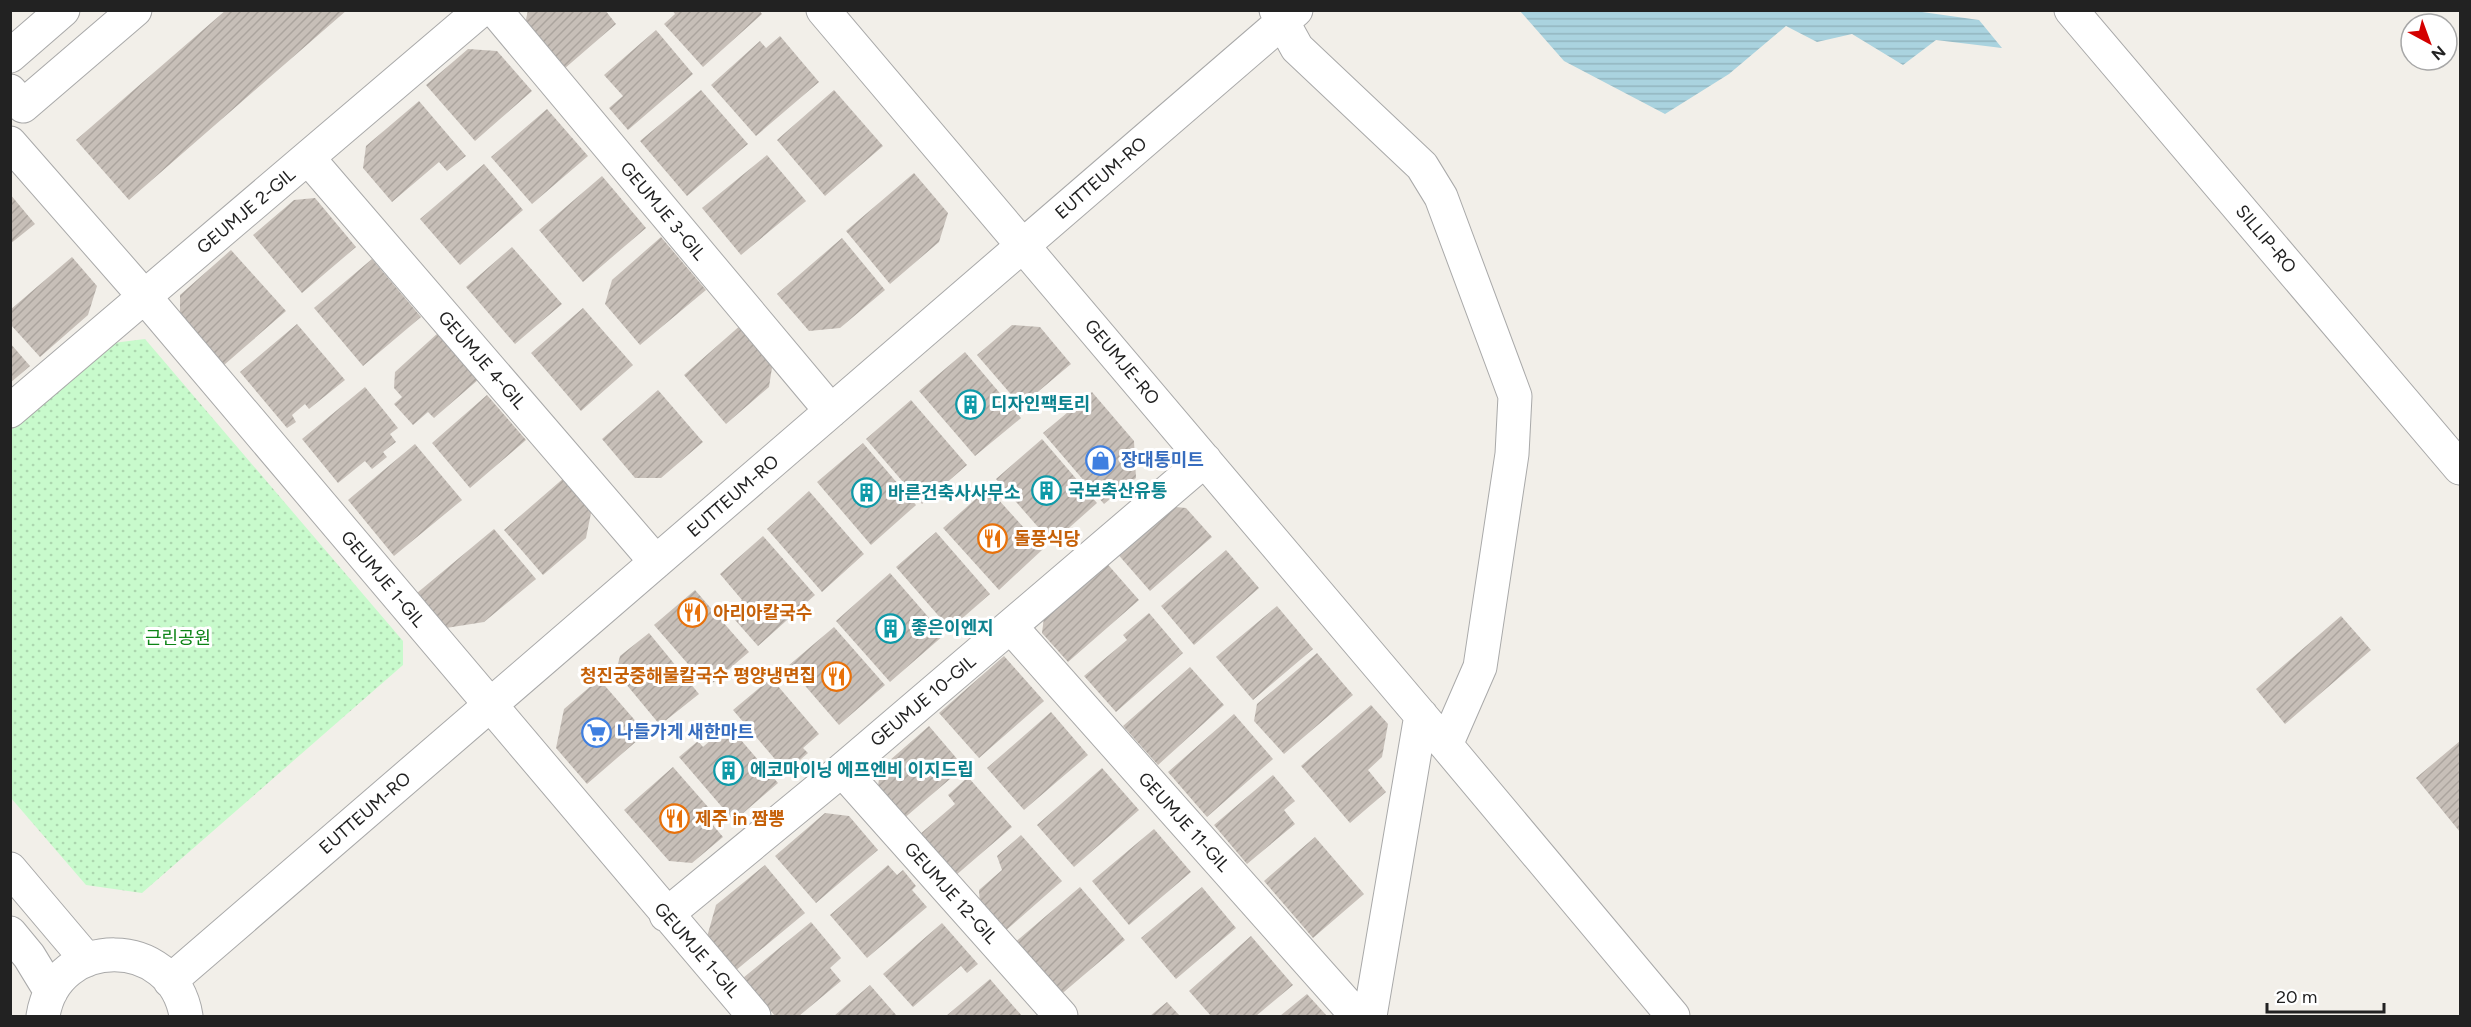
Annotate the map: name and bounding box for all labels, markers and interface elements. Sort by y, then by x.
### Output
north arrow [2399,12,2459,72]
text: N [2428,42,2449,64]
street label: EUTTEUM-RO [1051,132,1151,224]
street label: GEUMJE 3-GIL [615,157,711,265]
street label: GEUMJE 2-GIL [192,163,300,259]
street label: SILLIP-RO [2231,200,2301,278]
street label: GEUMJE 4-GIL [433,306,531,414]
street label: GEUMJE-RO [1080,315,1164,409]
building icon: 디자인팩토리 [954,388,986,420]
place label: 디자인팩토리 [991,393,1090,415]
shop icon: 장대통미트 [1084,444,1116,476]
place label: 장대통미트 [1121,449,1204,471]
street label: EUTTEUM-RO [683,450,783,542]
building icon: 국보축산유통 [1031,475,1063,507]
building icon: 바른건축사사무소 [851,477,883,509]
place label: 국보축산유통 [1068,480,1167,502]
place label: 바른건축사사무소 [888,482,1020,504]
restaurant icon: 돌풍식당 [977,523,1009,555]
street label: GEUMJE 1-GIL [336,526,430,632]
place label: 돌풍식당 [1014,528,1080,550]
restaurant icon: 아리아칼국수 [676,597,708,629]
place label: 아리아칼국수 [713,602,812,624]
building icon: 좋은이엔지 [874,612,906,644]
place label: 좋은이엔지 [911,617,994,639]
park label: 근린공원 [145,627,211,649]
street label: GEUMJE 10-GIL [866,650,981,751]
restaurant icon: 청진궁중해물칼국수 평양냉면집 [821,660,853,692]
place label: 청진궁중해물칼국수 평양냉면집 [580,665,816,687]
supermarket icon: 나들가게 새한마트 [580,716,612,748]
place label: 나들가게 새한마트 [617,721,754,743]
building icon: 에코마이닝 에프엔비 이지드립 [713,754,745,786]
place label: 에코마이닝 에프엔비 이지드립 [750,759,974,781]
street label: EUTTEUM-RO [315,767,415,859]
street label: GEUMJE 11-GIL [1133,768,1235,877]
restaurant icon: 제주 in 짬뽕 [658,803,690,835]
place label: 제주 in 짬뽕 [695,808,785,830]
street label: GEUMJE 12-GIL [900,838,1003,949]
street label: GEUMJE 1-GIL [650,898,745,1003]
scale bar [2267,976,2384,1014]
text: 20 m [2276,986,2317,1008]

